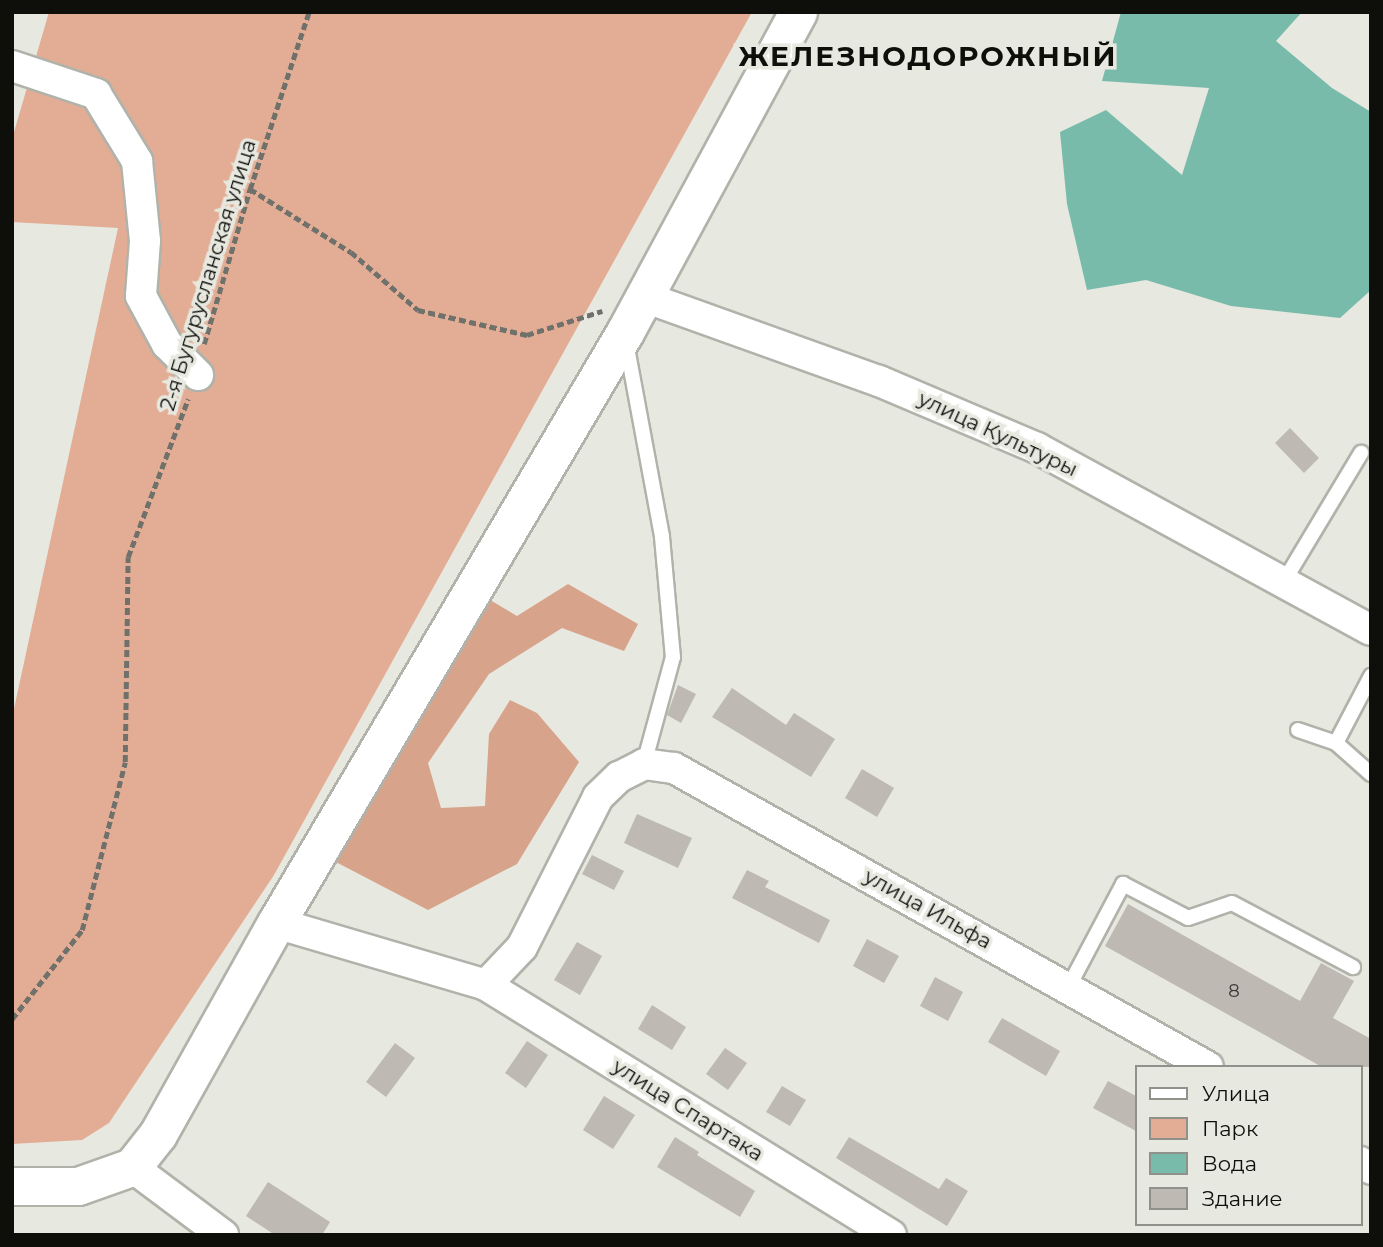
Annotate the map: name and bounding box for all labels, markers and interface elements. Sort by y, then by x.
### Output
district label: ЖЕЛЕЗНОДОРОЖНЫЙ [740,39,1116,73]
street label: 2-я Бугурусланская улица [155,136,261,414]
street label: улица Культуры [914,386,1082,482]
street label: улица Ильфа [860,864,996,954]
house number: 8 [1228,980,1240,1002]
street label: улица Спартака [608,1054,768,1166]
legend [1134,1065,1362,1226]
text: Улица [1202,1081,1270,1106]
text: Парк [1202,1116,1258,1141]
text: Вода [1202,1151,1257,1176]
text: Здание [1202,1186,1283,1211]

